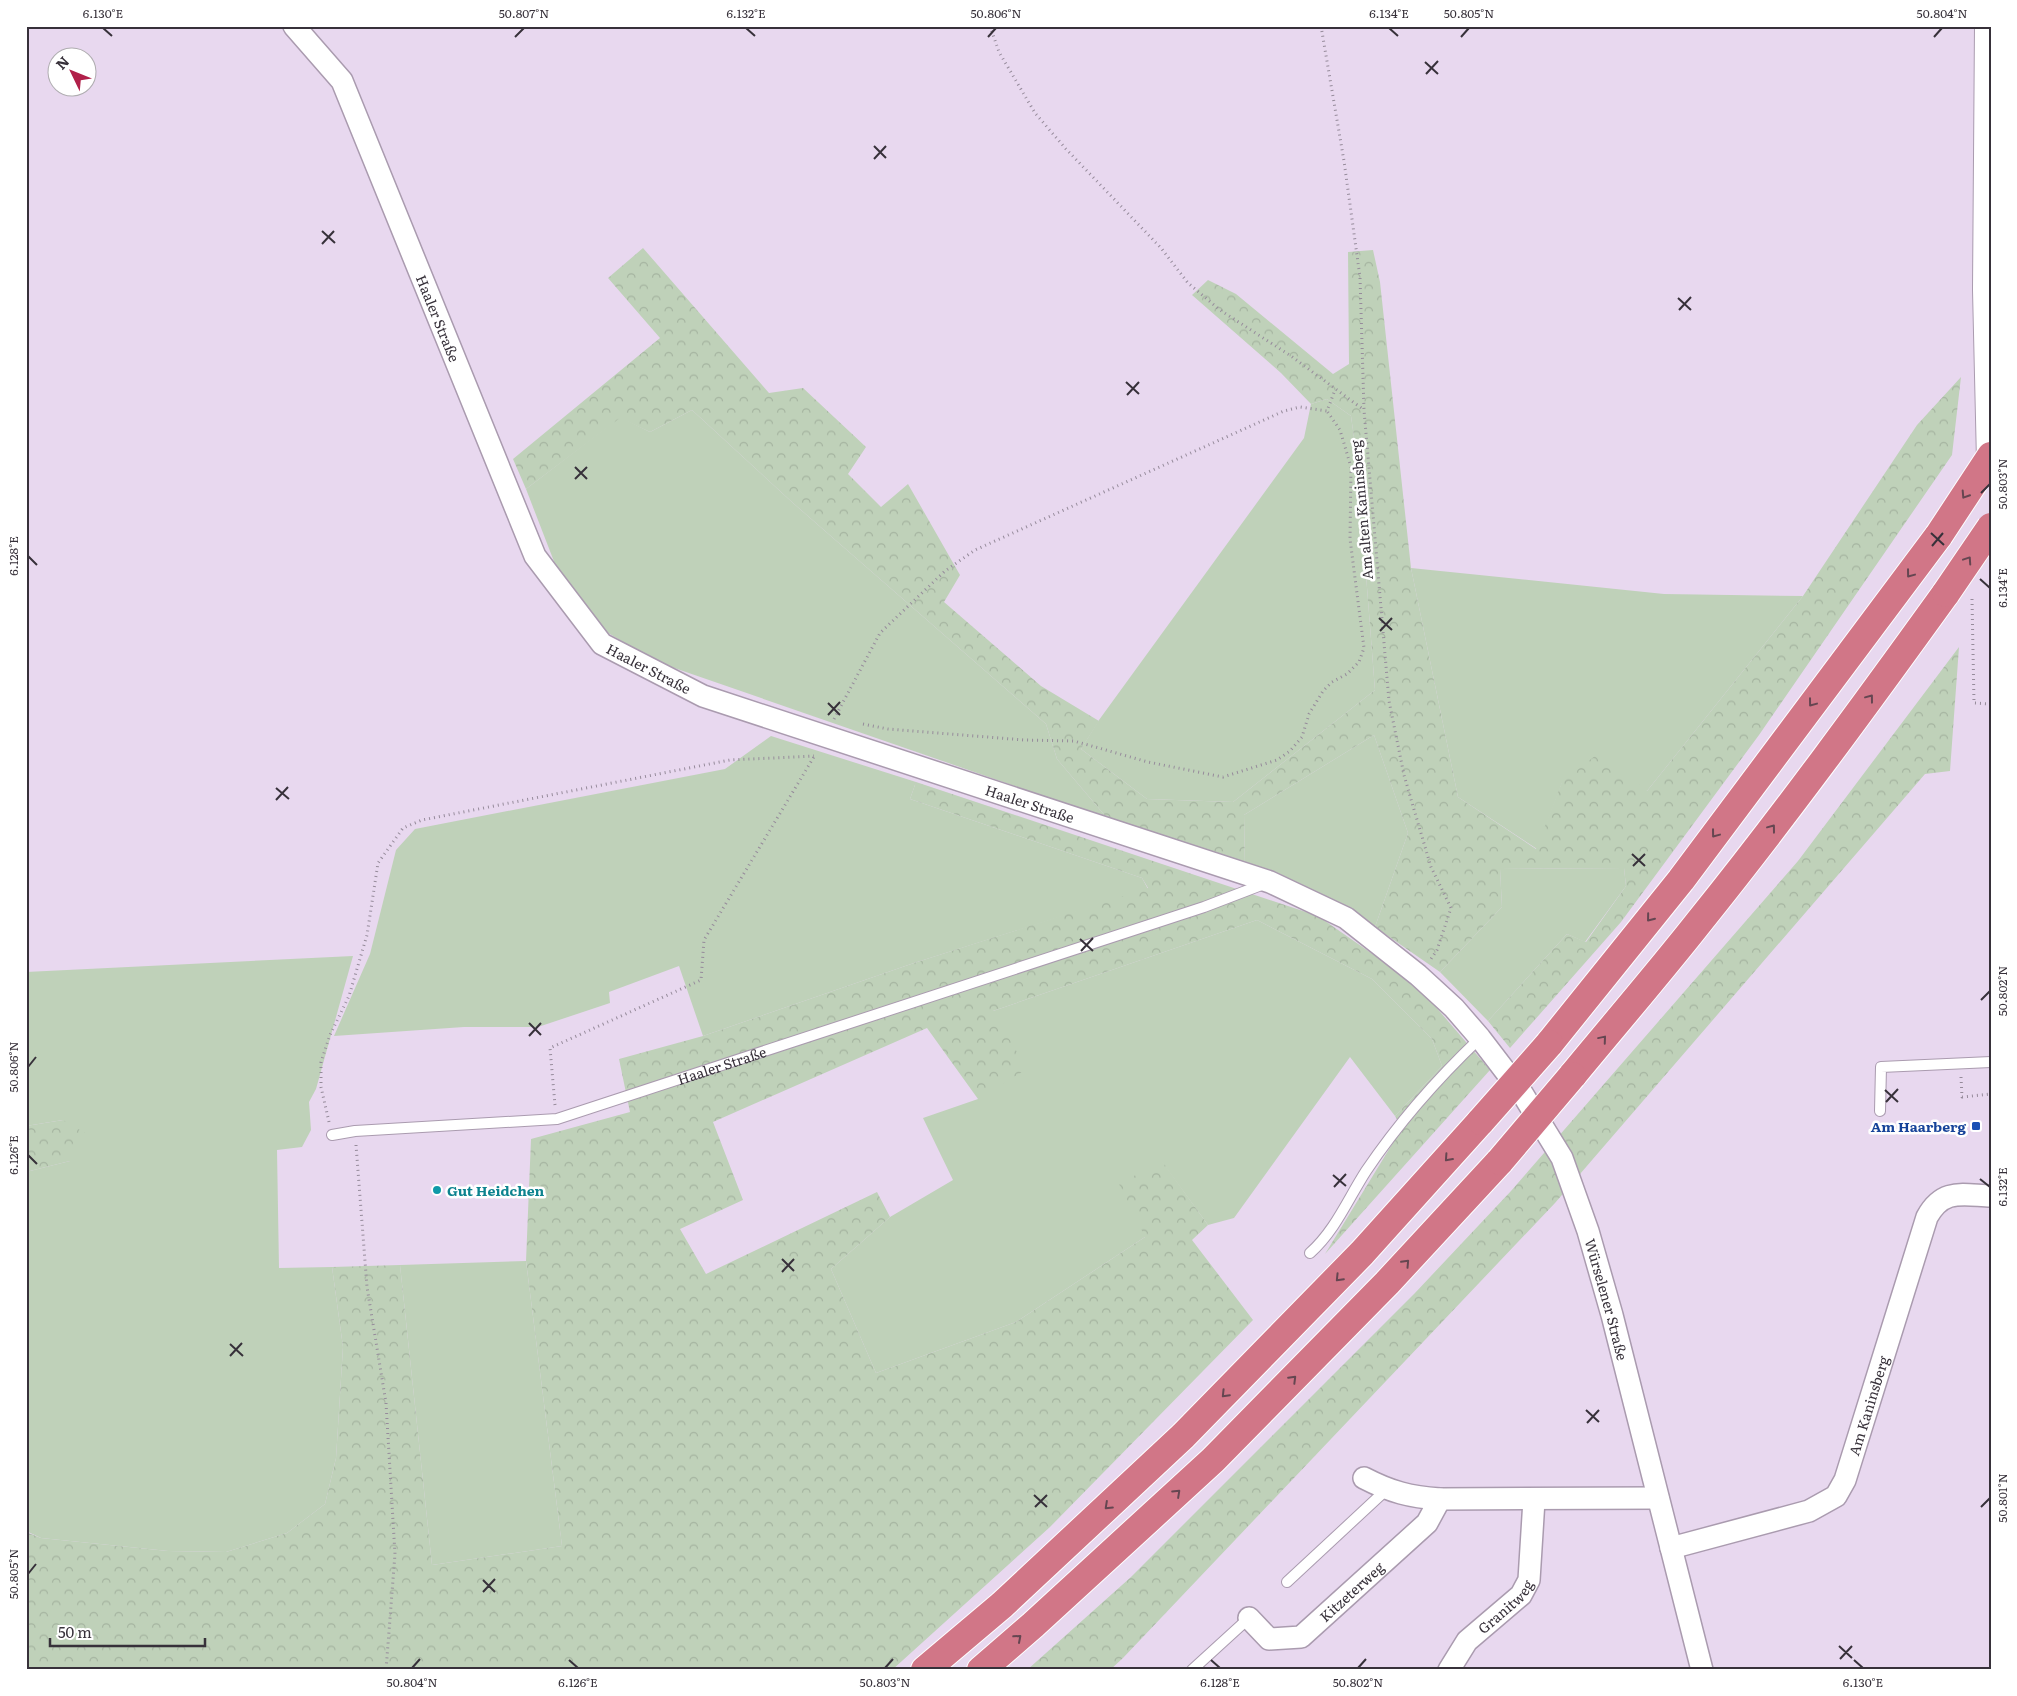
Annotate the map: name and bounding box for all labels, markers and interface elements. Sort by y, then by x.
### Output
text: 6.130°E [83,4,124,22]
text: 50.807°N [499,4,549,22]
text: 6.132°E [726,4,766,22]
text: 50.806°N [971,4,1022,22]
text: 6.134°E [1369,4,1409,22]
text: 50.805°N [1444,4,1494,22]
text: 50.804°N [1917,4,1967,22]
north arrow [48,48,98,98]
text: N [50,51,73,74]
street label: Haaler Straße [412,272,465,365]
street label: Am alten Kaninsberg [1345,439,1377,581]
text: 50.803°N [1993,459,2011,509]
one-way arrow [1962,490,1971,499]
text: 6.128°E [4,536,22,576]
one-way arrow [1962,556,1971,566]
one-way arrow [1907,568,1916,578]
text: 6.134°E [1993,568,2011,608]
street label: Haaler Straße [603,638,695,698]
one-way arrow [1864,695,1872,704]
one-way arrow [1809,697,1818,707]
street label: Haaler Straße [983,779,1077,827]
one-way arrow [1766,824,1775,834]
one-way arrow [1712,828,1721,838]
one-way arrow [1647,912,1656,921]
text: 50.802°N [1993,966,2011,1016]
one-way arrow [1597,1036,1606,1045]
street label: Haaler Straße [675,1041,769,1089]
text: 50.806°N [4,1042,22,1093]
place label: Am Haarberg [1871,1116,1967,1136]
marker: Am Haarberg [1970,1120,1982,1132]
text: 6.126°E [4,1135,22,1175]
one-way arrow [1445,1152,1454,1161]
text: 6.132°E [1993,1167,2011,1207]
place label: Gut Heidchen [447,1180,545,1200]
marker: Gut Heidchen [431,1184,443,1196]
street label: Würselener Straße [1581,1236,1633,1362]
one-way arrow [1400,1259,1409,1268]
one-way arrow [1336,1272,1345,1281]
street label: Am Kaninsberg [1843,1353,1893,1458]
one-way arrow [1287,1376,1296,1385]
one-way arrow [1222,1388,1231,1397]
text: 50.801°N [1993,1473,2011,1523]
one-way arrow [1171,1490,1180,1499]
one-way arrow [1104,1500,1113,1509]
text: 50.805°N [4,1549,22,1599]
street label: Kitzeterweg [1315,1557,1388,1626]
street label: Granitweg [1473,1576,1538,1638]
scale bar [50,1616,205,1648]
text: 50 m [58,1620,92,1643]
one-way arrow [1012,1635,1021,1644]
text: 50.804°N [387,1673,437,1691]
text: 6.126°E [558,1673,598,1691]
text: 50.803°N [860,1673,910,1691]
text: 6.128°E [1200,1673,1240,1691]
text: 50.802°N [1333,1673,1383,1691]
text: 6.130°E [1843,1673,1884,1691]

